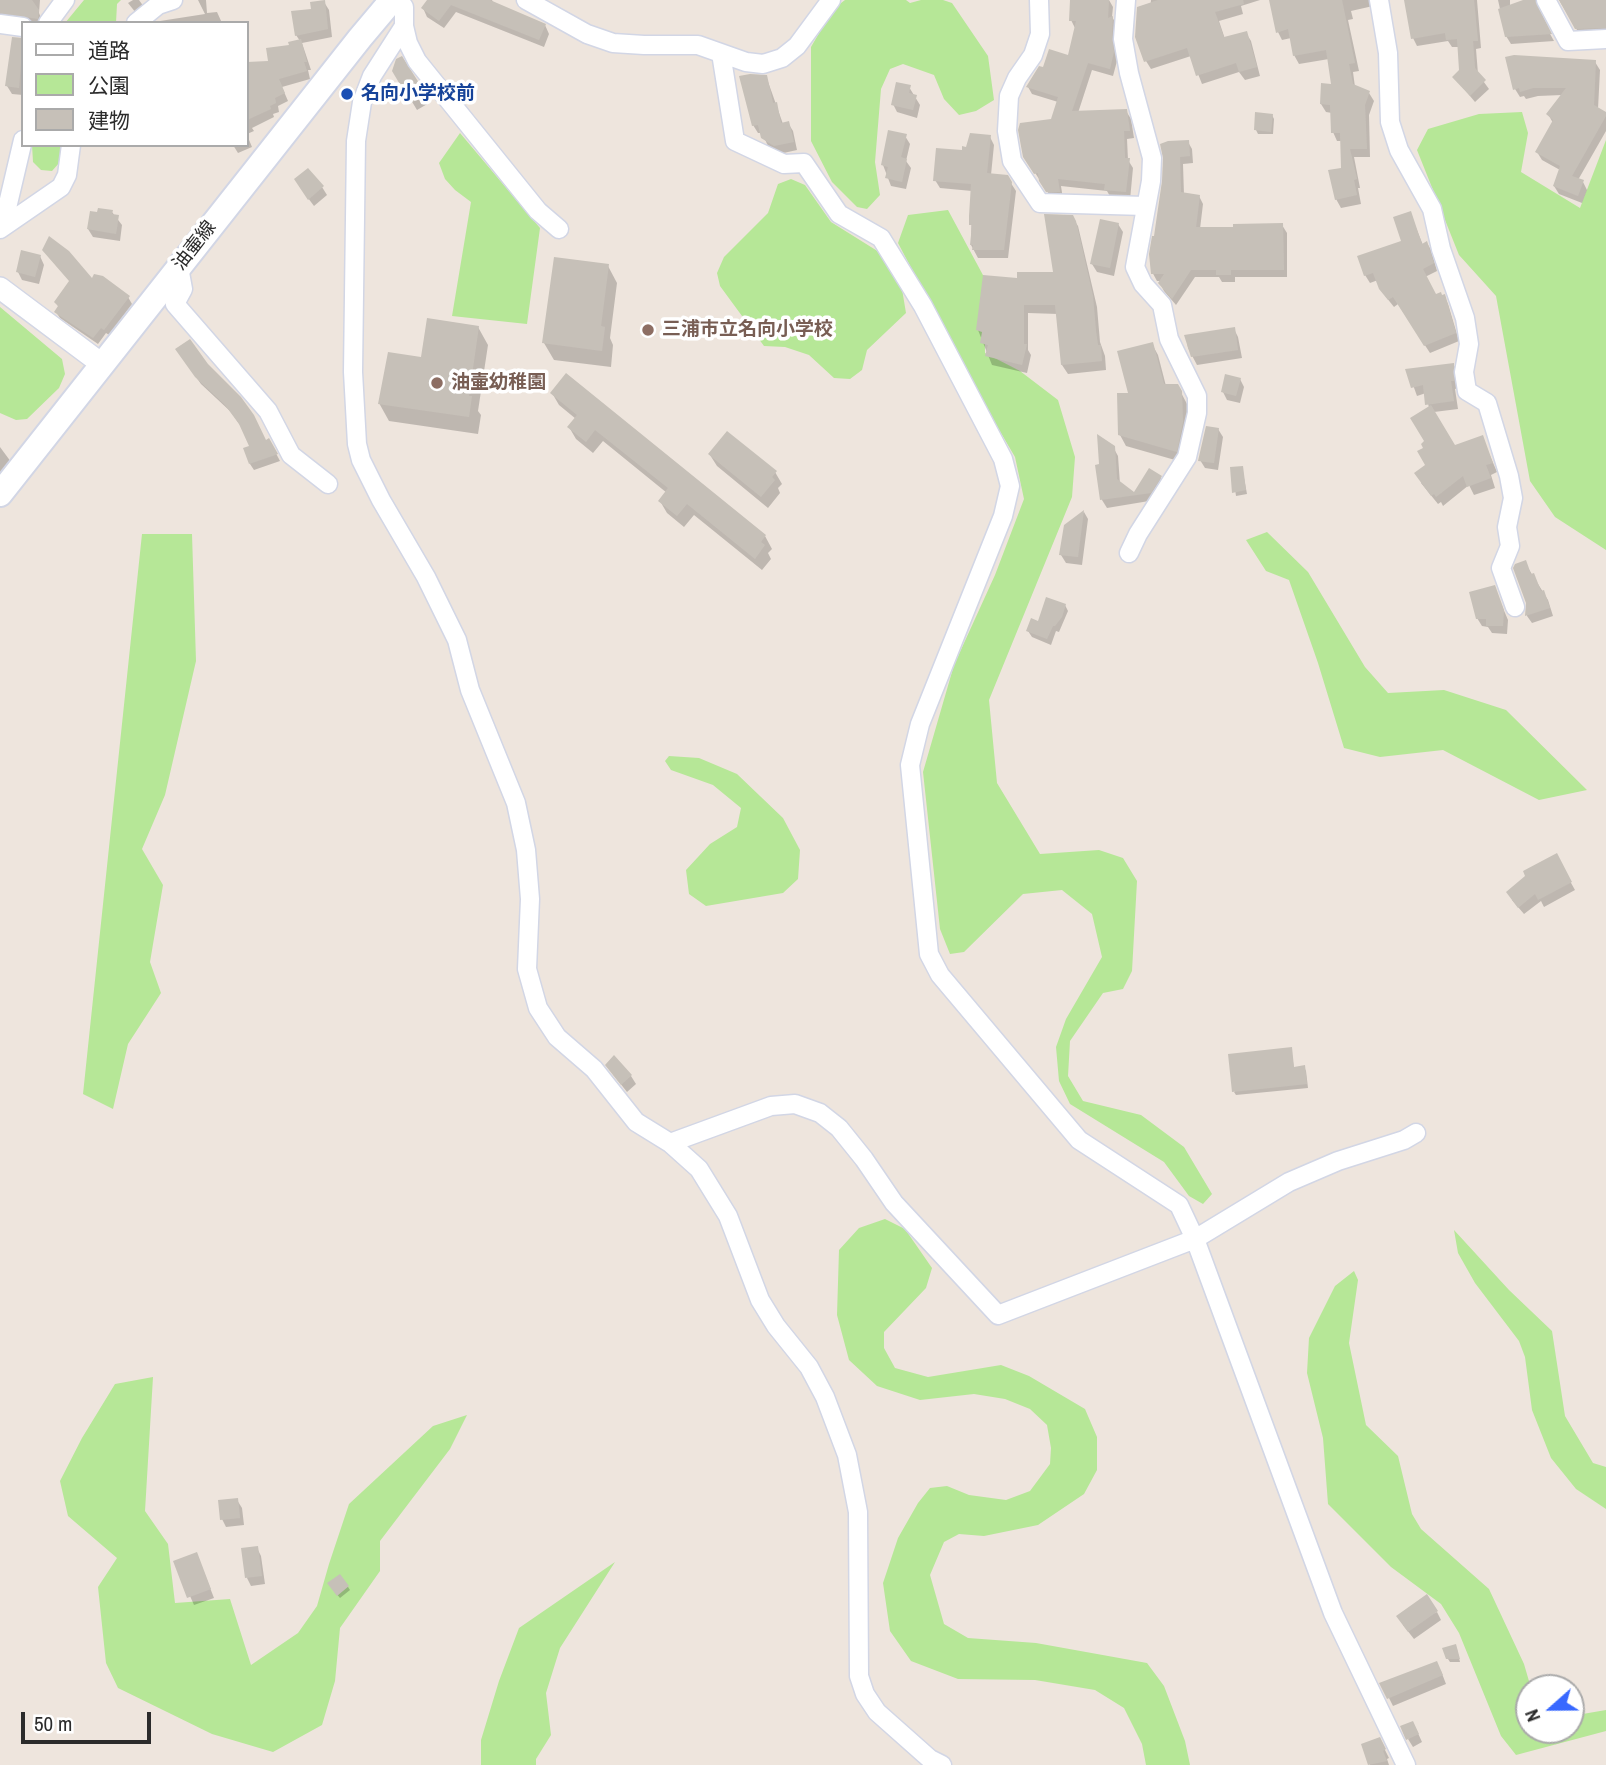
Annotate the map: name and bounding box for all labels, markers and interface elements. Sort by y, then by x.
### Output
legend [21,21,248,147]
text: 道路 [88,36,130,65]
text: 公園 [88,71,130,100]
place label: 名向小学校前 [361,83,475,105]
marker: 名向小学校前 [339,86,355,102]
text: 建物 [88,106,130,135]
street label: 油壷線 [168,217,222,275]
place label: 三浦市立名向小学校 [662,319,833,341]
marker: 三浦市立名向小学校 [640,322,656,338]
place label: 油壷幼稚園 [451,372,546,394]
marker: 油壷幼稚園 [429,375,445,391]
north arrow [1515,1674,1585,1744]
scale bar [24,1698,154,1742]
text: N [1518,1706,1546,1726]
text: 50 m [34,1709,72,1738]

